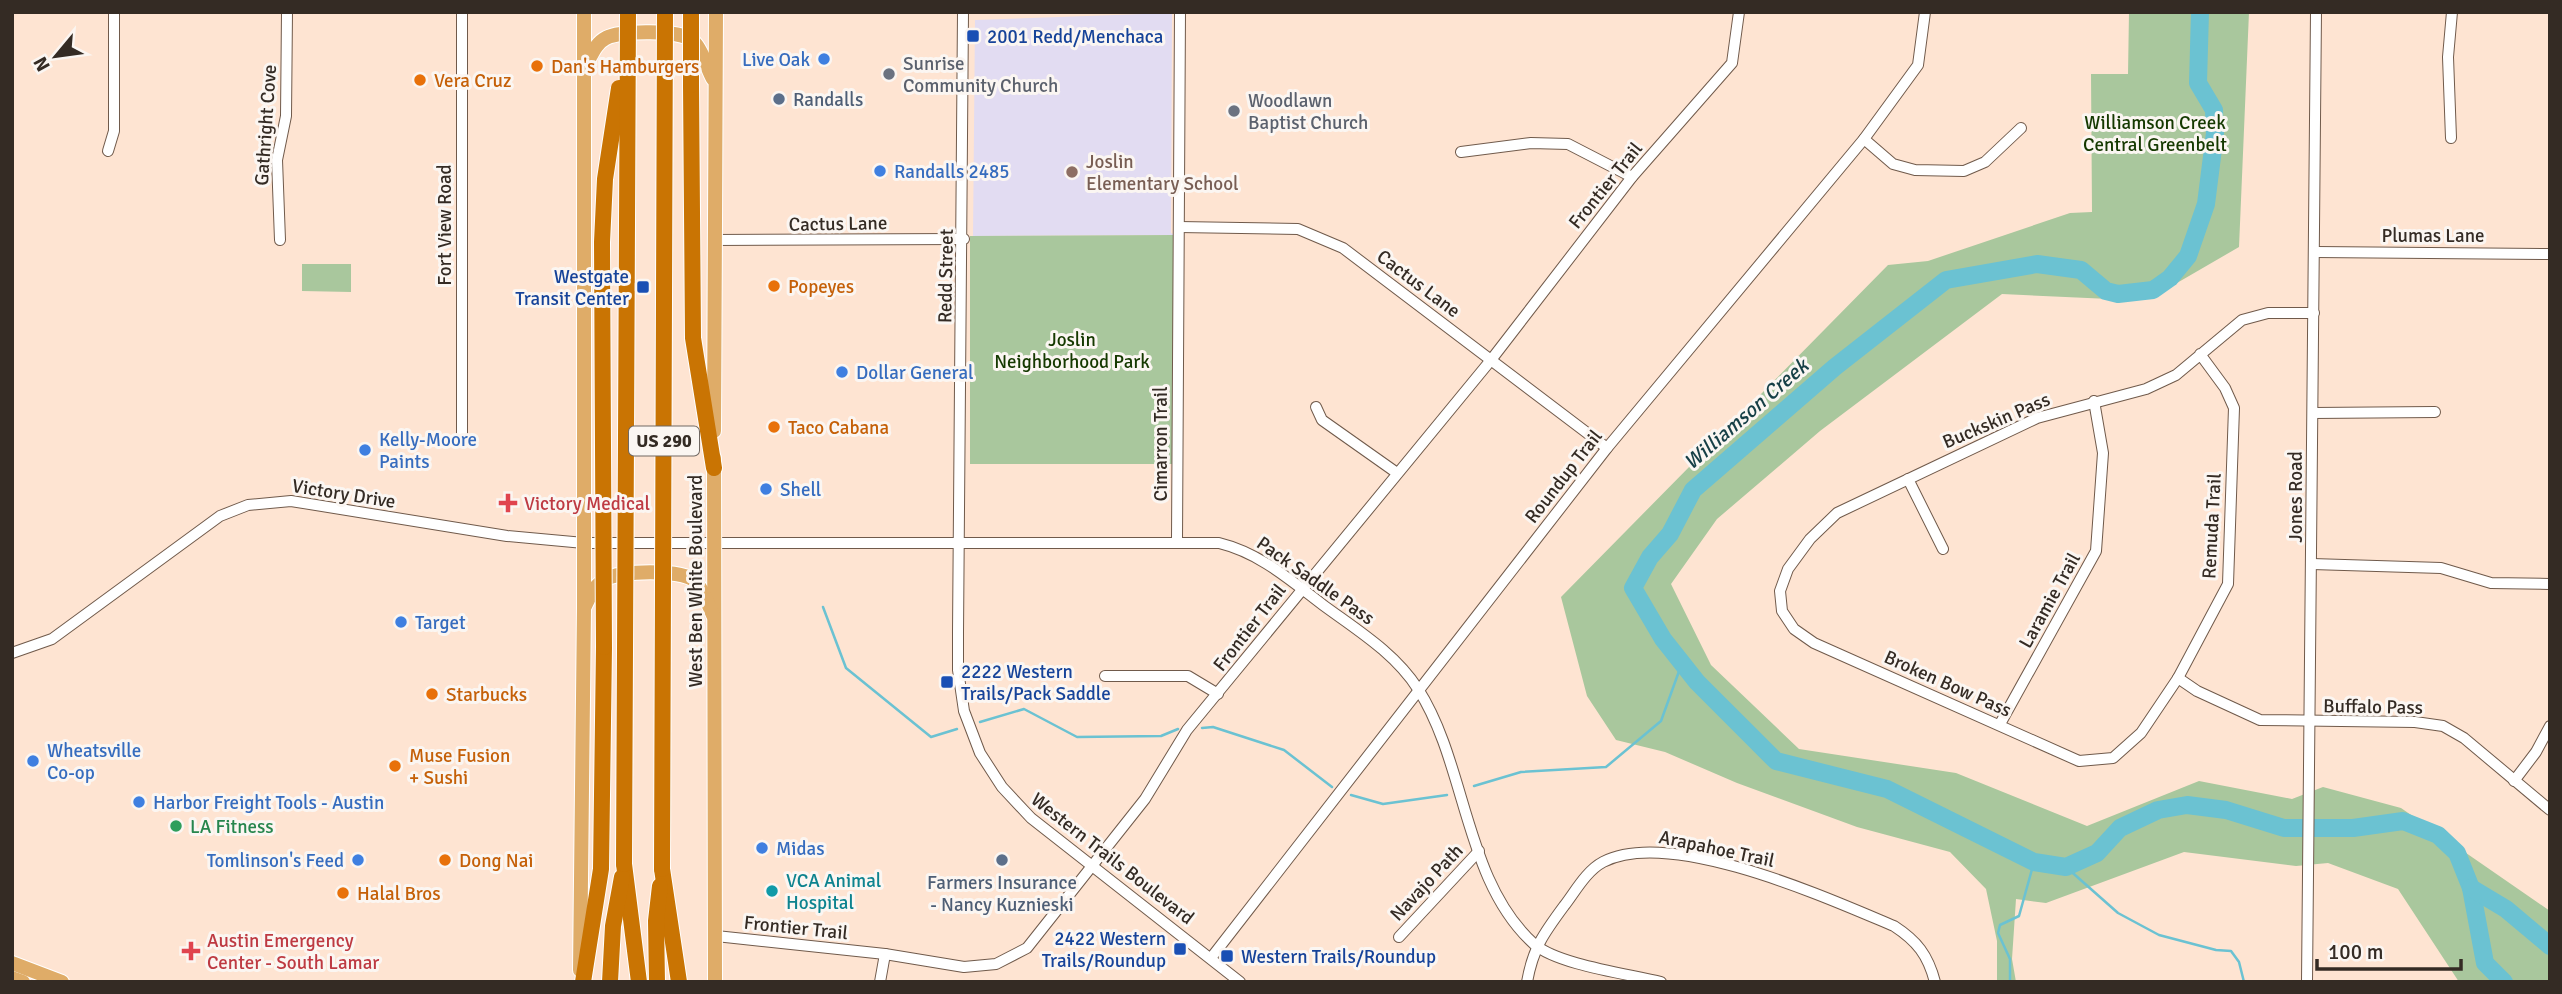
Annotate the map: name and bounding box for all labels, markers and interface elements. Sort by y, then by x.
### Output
north arrow [21,21,91,91]
place label: 2001 Redd/Menchaca [987,25,1163,49]
marker: 2001 Redd/Menchaca [965,28,981,44]
place label: Live Oak [742,48,810,72]
marker: Live Oak [816,51,832,67]
text: N [28,52,56,75]
place label: Sunrise Community Church [903,52,1058,98]
place label: Dan's Hamburgers [551,55,699,79]
marker: Dan's Hamburgers [529,58,545,74]
street label: Gathright Cove [250,64,282,186]
marker: Sunrise Community Church [881,66,897,82]
place label: Vera Cruz [434,69,512,93]
marker: Vera Cruz [412,72,428,88]
place label: Randalls [793,88,863,112]
place label: Woodlawn Baptist Church [1248,89,1368,135]
marker: Randalls [771,91,787,107]
marker: Woodlawn Baptist Church [1226,103,1242,119]
park label: Williamson Creek Central Greenbelt [2083,111,2227,157]
street label: Frontier Trail [1564,137,1648,234]
place label: Joslin Elementary School [1086,150,1239,196]
place label: Randalls 2485 [894,160,1009,184]
marker: Randalls 2485 [872,163,888,179]
street label: Fort View Road [433,164,457,286]
marker: Joslin Elementary School [1064,164,1080,180]
street label: Cactus Lane [788,211,888,237]
street label: Plumas Lane [2381,224,2485,248]
street label: Redd Street [933,228,959,323]
street label: Cactus Lane [1372,245,1465,323]
place label: Westgate Transit Center [515,265,629,311]
place label: Popeyes [788,275,854,299]
marker: Popeyes [766,278,782,294]
marker: Westgate Transit Center [635,279,651,295]
park label: Joslin Neighborhood Park [994,328,1150,374]
water label: Williamson Creek [1678,351,1815,475]
place label: Dollar General [856,361,974,385]
marker: Dollar General [834,364,850,380]
street label: Cimarron Trail [1149,386,1173,502]
street label: Buckskin Pass [1939,388,2054,454]
place label: Taco Cabana [788,416,889,440]
marker: Taco Cabana [766,419,782,435]
street label: Roundup Trail [1520,425,1608,528]
road number: US 290 [629,426,699,456]
place label: Kelly-Moore Paints [379,428,477,474]
marker: Kelly-Moore Paints [357,442,373,458]
street label: Jones Road [2284,451,2308,543]
street label: Remuda Trail [2197,473,2227,579]
street label: Victory Drive [290,474,397,514]
street label: West Ben White Boulevard [684,475,708,687]
place label: Shell [780,478,821,502]
marker: Shell [758,481,774,497]
place label: Victory Medical [524,492,650,516]
marker: Victory Medical [498,493,518,513]
street label: Pack Saddle Pass [1252,531,1379,630]
street label: Laramie Trail [2014,549,2086,652]
street label: Frontier Trail [1208,579,1291,676]
place label: Target [415,611,466,635]
marker: Target [393,614,409,630]
street label: Broken Bow Pass [1880,645,2015,723]
place label: 2222 Western Trails/Pack Saddle [961,660,1111,706]
marker: 2222 Western Trails/Pack Saddle [939,674,955,690]
place label: Starbucks [446,683,527,707]
marker: Starbucks [424,686,440,702]
street label: Buffalo Pass [2323,694,2423,720]
place label: Wheatsville Co-op [47,739,141,785]
place label: Muse Fusion + Sushi [409,744,510,790]
marker: Wheatsville Co-op [25,753,41,769]
marker: Muse Fusion + Sushi [387,758,403,774]
street label: Western Trails Boulevard [1026,788,1199,930]
place label: Harbor Freight Tools - Austin [153,791,384,815]
marker: Harbor Freight Tools - Austin [131,794,147,810]
place label: LA Fitness [190,815,274,839]
marker: LA Fitness [168,818,184,834]
street label: Arapahoe Trail [1657,825,1777,873]
place label: Midas [776,837,825,861]
street label: Navajo Path [1385,839,1468,926]
marker: Midas [754,840,770,856]
place label: Tomlinson's Feed [207,849,344,873]
place label: Dong Nai [459,849,534,873]
marker: Tomlinson's Feed [350,852,366,868]
marker: Dong Nai [437,852,453,868]
marker: Farmers Insurance - Nancy Kuznieski [994,852,1010,868]
place label: VCA Animal Hospital [786,869,881,915]
place label: Farmers Insurance - Nancy Kuznieski [927,871,1077,917]
place label: Halal Bros [357,882,441,906]
marker: VCA Animal Hospital [764,883,780,899]
marker: Halal Bros [335,885,351,901]
street label: Frontier Trail [743,911,849,945]
place label: 2422 Western Trails/Roundup [1042,927,1166,973]
scale bar [2317,928,2460,972]
place label: Austin Emergency Center - South Lamar [207,929,379,975]
text: 100 m [2328,939,2383,965]
marker: Austin Emergency Center - South Lamar [181,941,201,961]
marker: 2422 Western Trails/Roundup [1172,941,1188,957]
place label: Western Trails/Roundup [1241,945,1436,969]
marker: Western Trails/Roundup [1219,948,1235,964]

